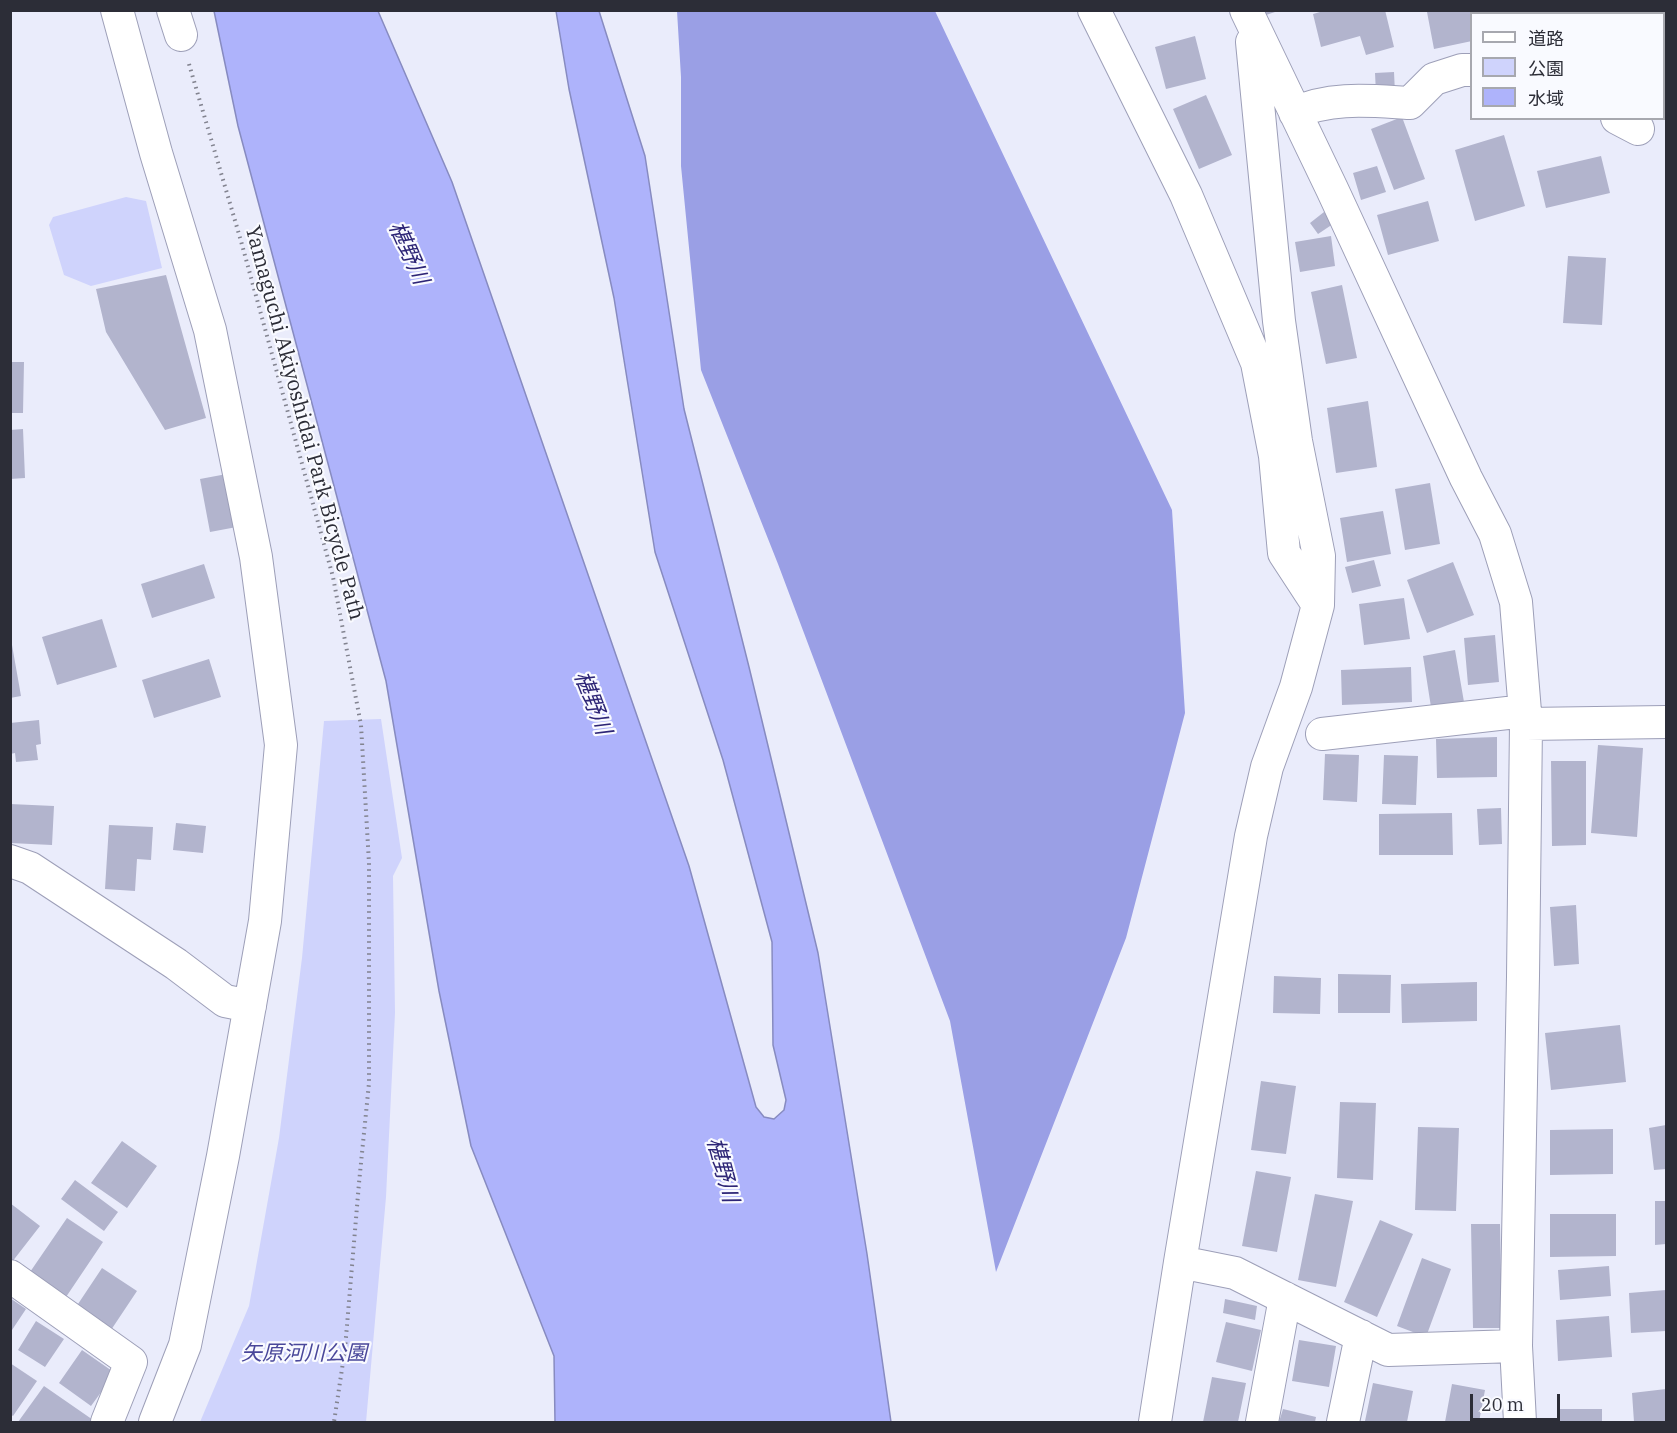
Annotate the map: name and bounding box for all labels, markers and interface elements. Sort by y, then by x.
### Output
legend [1470,12,1665,120]
text: 道路 [1528,27,1564,50]
text: 公園 [1528,57,1564,80]
text: 水域 [1528,87,1564,110]
water label: 椹野川 [383,217,433,289]
street label: Yamaguchi Akiyoshidai Park Bicycle Path [239,223,369,623]
water label: 椹野川 [568,667,616,739]
water label: 椹野川 [701,1135,743,1205]
park label: 矢原河川公園 [241,1341,367,1367]
scale bar [1473,1382,1563,1420]
text: 20 m [1481,1393,1524,1416]

